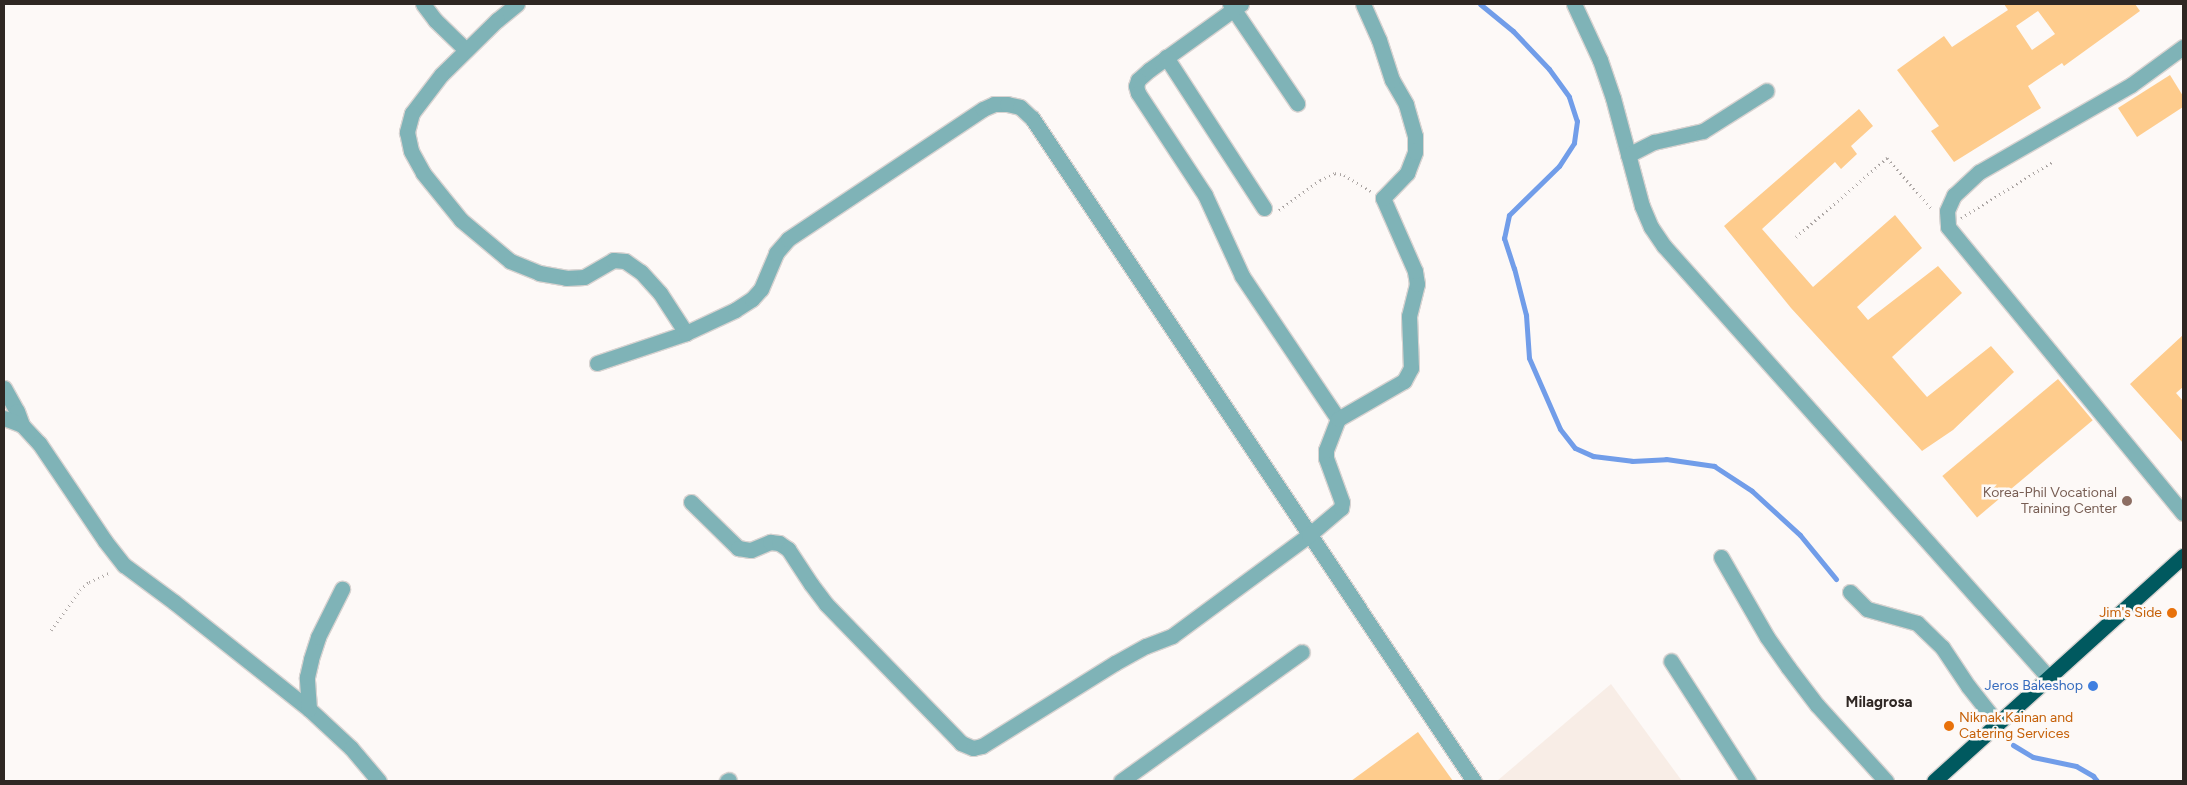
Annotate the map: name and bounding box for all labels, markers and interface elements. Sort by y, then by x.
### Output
place label: Korea-Phil Vocational Training Center [1983,485,2117,518]
marker: Korea-Phil Vocational Training Center [2121,495,2133,507]
place label: Jim's Side [2099,605,2162,621]
marker: Jim's Side [2166,607,2178,619]
place label: Jeros Bakeshop [1985,678,2083,694]
marker: Jeros Bakeshop [2087,680,2099,692]
district label: Milagrosa [1846,694,1912,712]
place label: Niknak Kainan and Catering Services [1959,710,2073,742]
marker: Niknak Kainan and Catering Services [1943,720,1955,732]

